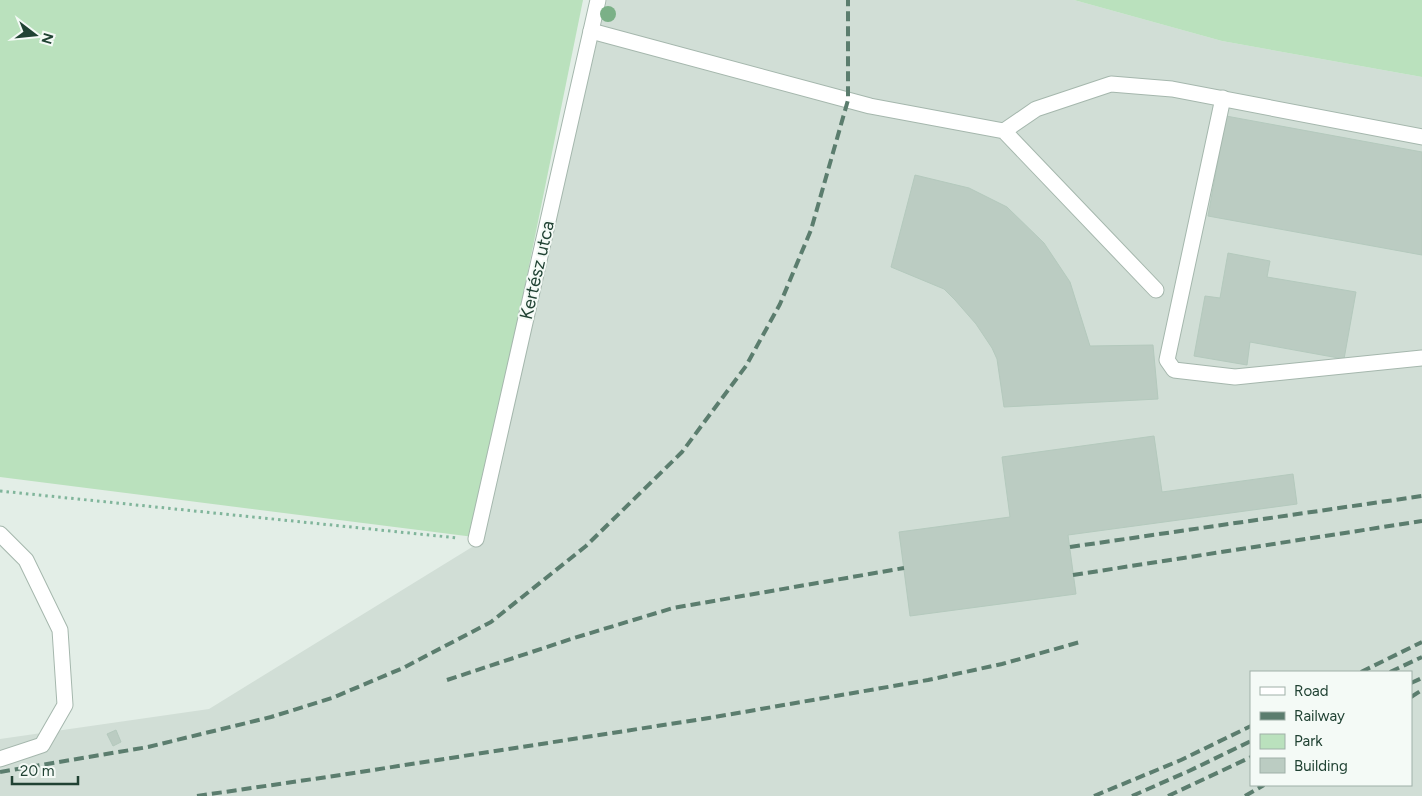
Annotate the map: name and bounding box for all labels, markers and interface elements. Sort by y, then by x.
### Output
north arrow [10,10,60,60]
text: N [37,31,57,46]
street label: Kertész utca [515,218,559,322]
legend [1250,671,1412,786]
text: Road [1294,682,1329,700]
text: Railway [1294,707,1345,725]
text: Park [1294,732,1323,750]
scale bar [12,754,79,786]
text: Building [1294,757,1348,775]
text: 20 m [20,762,54,780]

